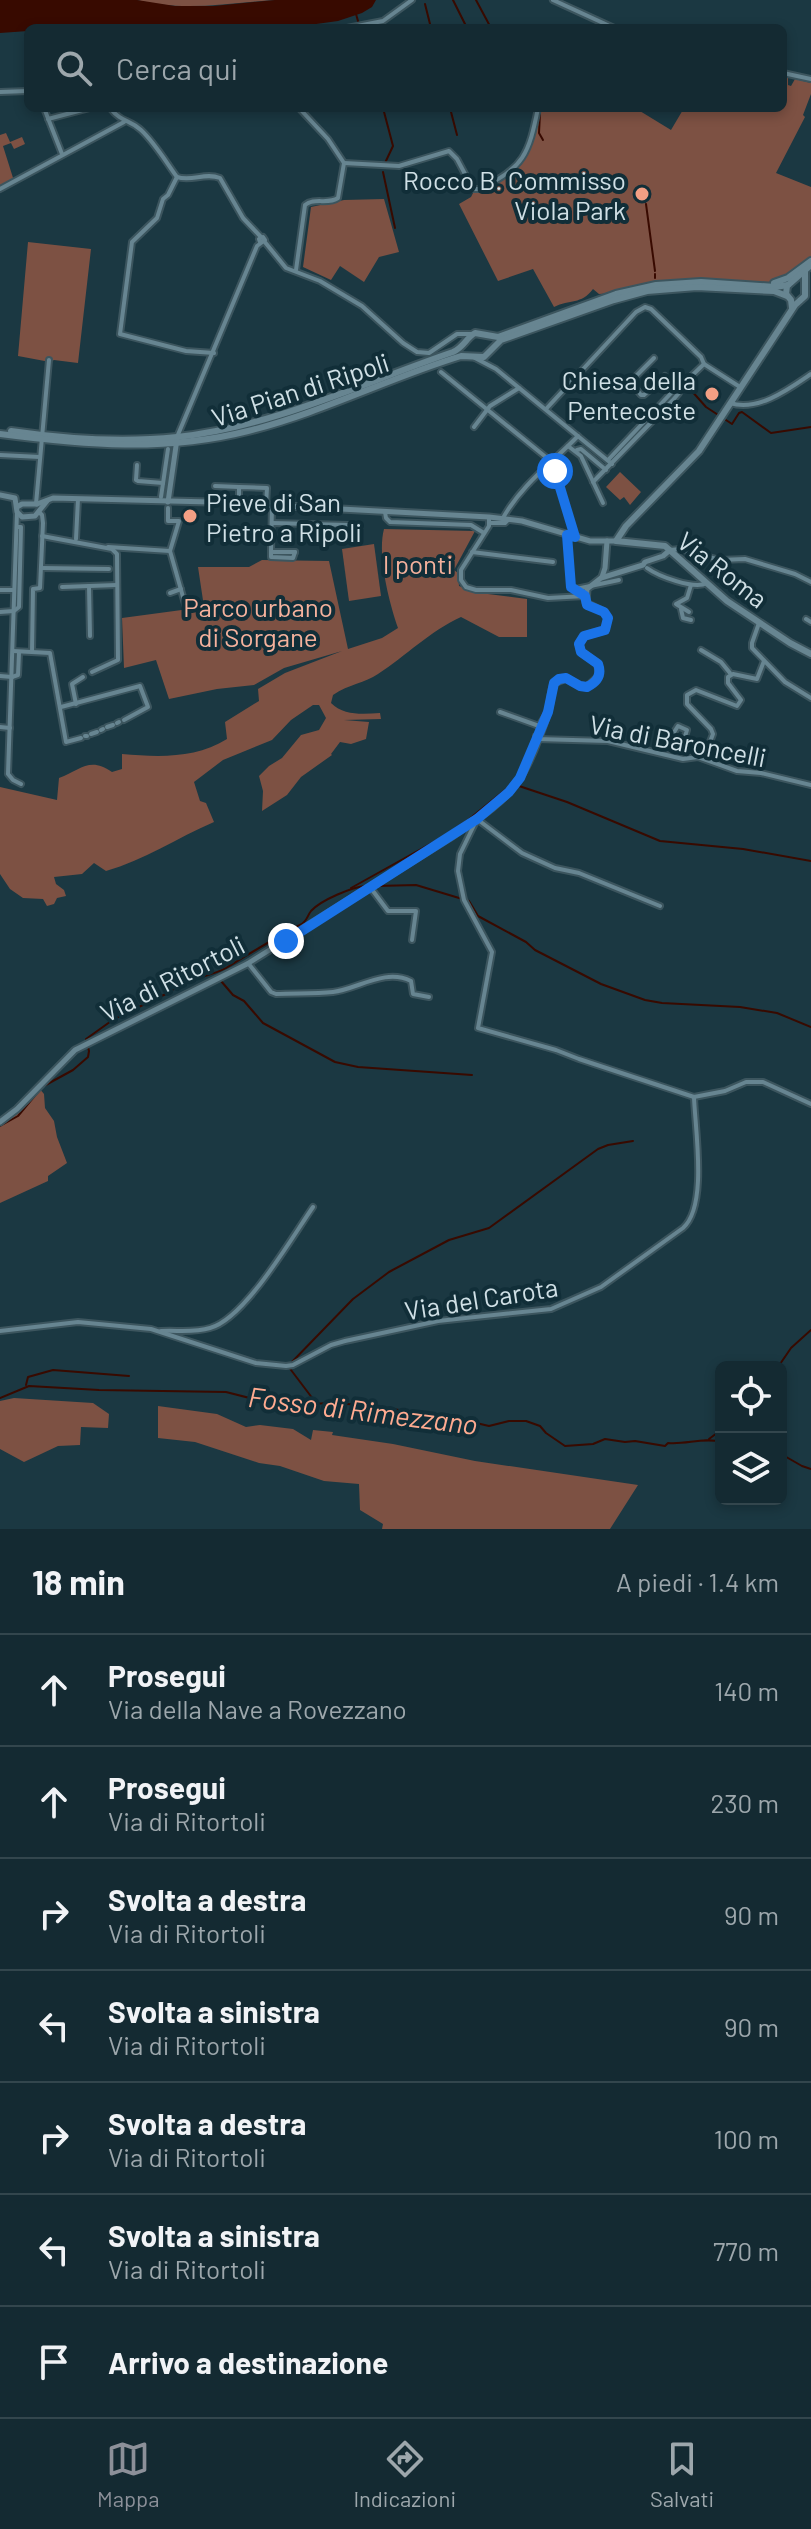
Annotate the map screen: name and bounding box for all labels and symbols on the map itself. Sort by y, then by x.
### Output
place label: Rocco B. Commisso Viola Park [403,164,626,225]
marker: Rocco B. Commisso Viola Park [633,185,651,203]
street label: Via Pian di Ripoli [207,346,393,432]
place label: Chiesa della Pentecoste [562,364,696,425]
marker: Chiesa della Pentecoste [703,385,721,403]
route start [537,453,573,489]
place label: Pieve di San Pietro a Ripoli [206,486,362,547]
marker: Pieve di San Pietro a Ripoli [181,507,199,525]
street label: Via Roma [672,524,774,614]
park label: I ponti [383,548,453,579]
park label: Parco urbano di Sorgane [183,591,333,652]
street label: Via di Baroncelli [587,708,769,772]
route end [268,923,304,959]
street label: Via di Ritortoli [95,928,249,1028]
street label: Via del Carota [402,1271,560,1325]
water label: Fosso di Rimezzano [246,1379,480,1441]

